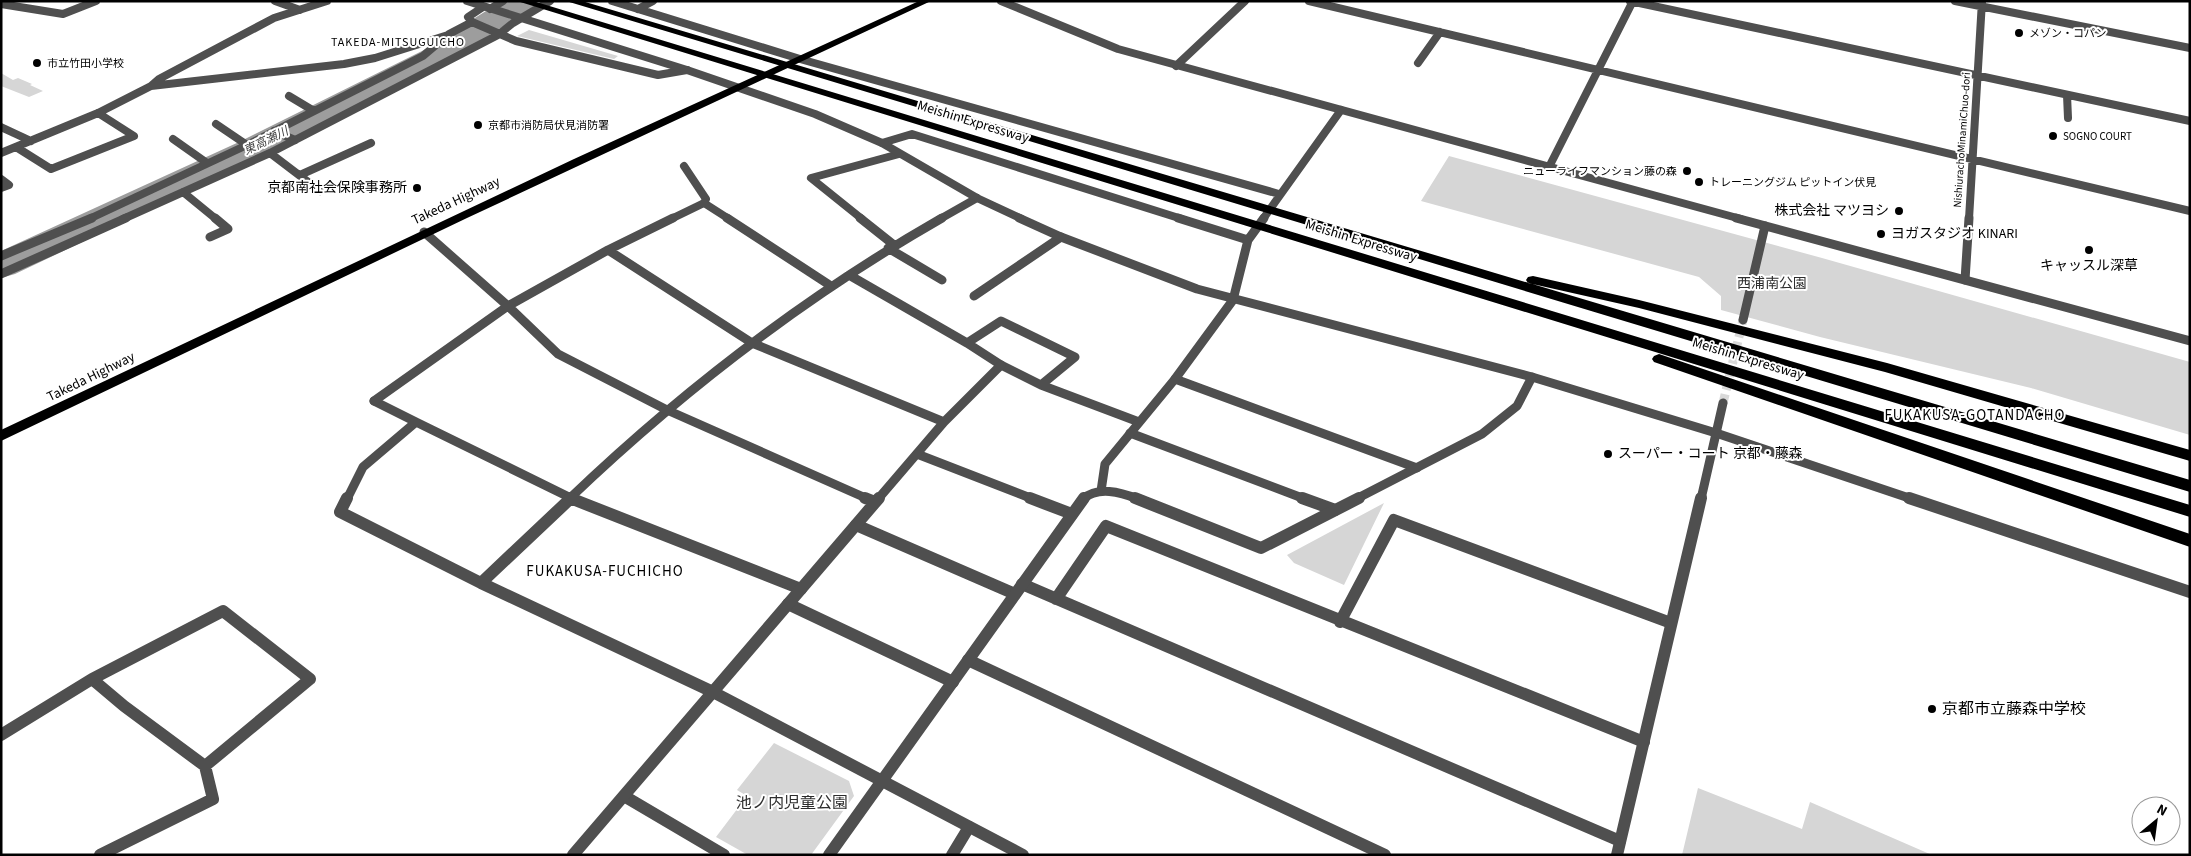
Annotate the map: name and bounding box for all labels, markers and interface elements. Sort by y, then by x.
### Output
place label: メゾン・コパン [2029,26,2107,41]
marker: メゾン・コパン [2013,27,2025,39]
district label: TAKEDA-MITSUGUICHO [331,34,465,51]
place label: 市立竹田小学校 [47,56,124,71]
marker: 市立竹田小学校 [31,57,43,69]
street label: NishiurachoMinamiChuo-dori [1950,72,1974,208]
street label: Meishin Expressway [915,96,1032,149]
place label: 京都市消防局伏見消防署 [488,118,609,133]
marker: 京都市消防局伏見消防署 [472,119,484,131]
water label: 東高瀬川 [241,122,293,159]
place label: SOGNO COURT [2063,129,2132,144]
marker: SOGNO COURT [2047,130,2059,142]
place label: ニューライフマンション藤の森 [1523,164,1677,179]
marker: ニューライフマンション藤の森 [1681,165,1693,177]
street label: Takeda Highway [408,172,504,230]
place label: トレーニングジム ピットイン伏見 [1709,175,1876,190]
marker: トレーニングジム ピットイン伏見 [1693,176,1705,188]
place label: 京都南社会保険事務所 [267,178,407,198]
marker: 京都南社会保険事務所 [411,182,423,194]
place label: 株式会社 マツヨシ [1774,201,1889,221]
marker: 株式会社 マツヨシ [1893,205,1905,217]
street label: Meishin Expressway [1303,215,1420,268]
place label: ヨガスタジオ KINARI [1891,224,2018,244]
marker: ヨガスタジオ KINARI [1875,228,1887,240]
marker: キャッスル深草 [2083,244,2095,256]
place label: キャッスル深草 [2040,256,2138,276]
park label: 西浦南公園 [1737,274,1807,294]
street label: Meishin Expressway [1690,333,1807,386]
street label: Takeda Highway [44,347,139,407]
district label: FUKAKUSA-GOTANDACHO [1884,405,2066,426]
place label: スーパー・コート 京都・藤森 [1618,444,1803,464]
marker: スーパー・コート 京都・藤森 [1602,448,1614,460]
district label: FUKAKUSA-FUCHICHO [526,561,684,582]
place label: 京都市立藤森中学校 [1942,698,2086,720]
marker: 京都市立藤森中学校 [1926,703,1938,715]
park label: 池ノ内児童公園 [736,792,848,814]
north arrow [2131,796,2181,846]
text: N [2153,800,2171,822]

